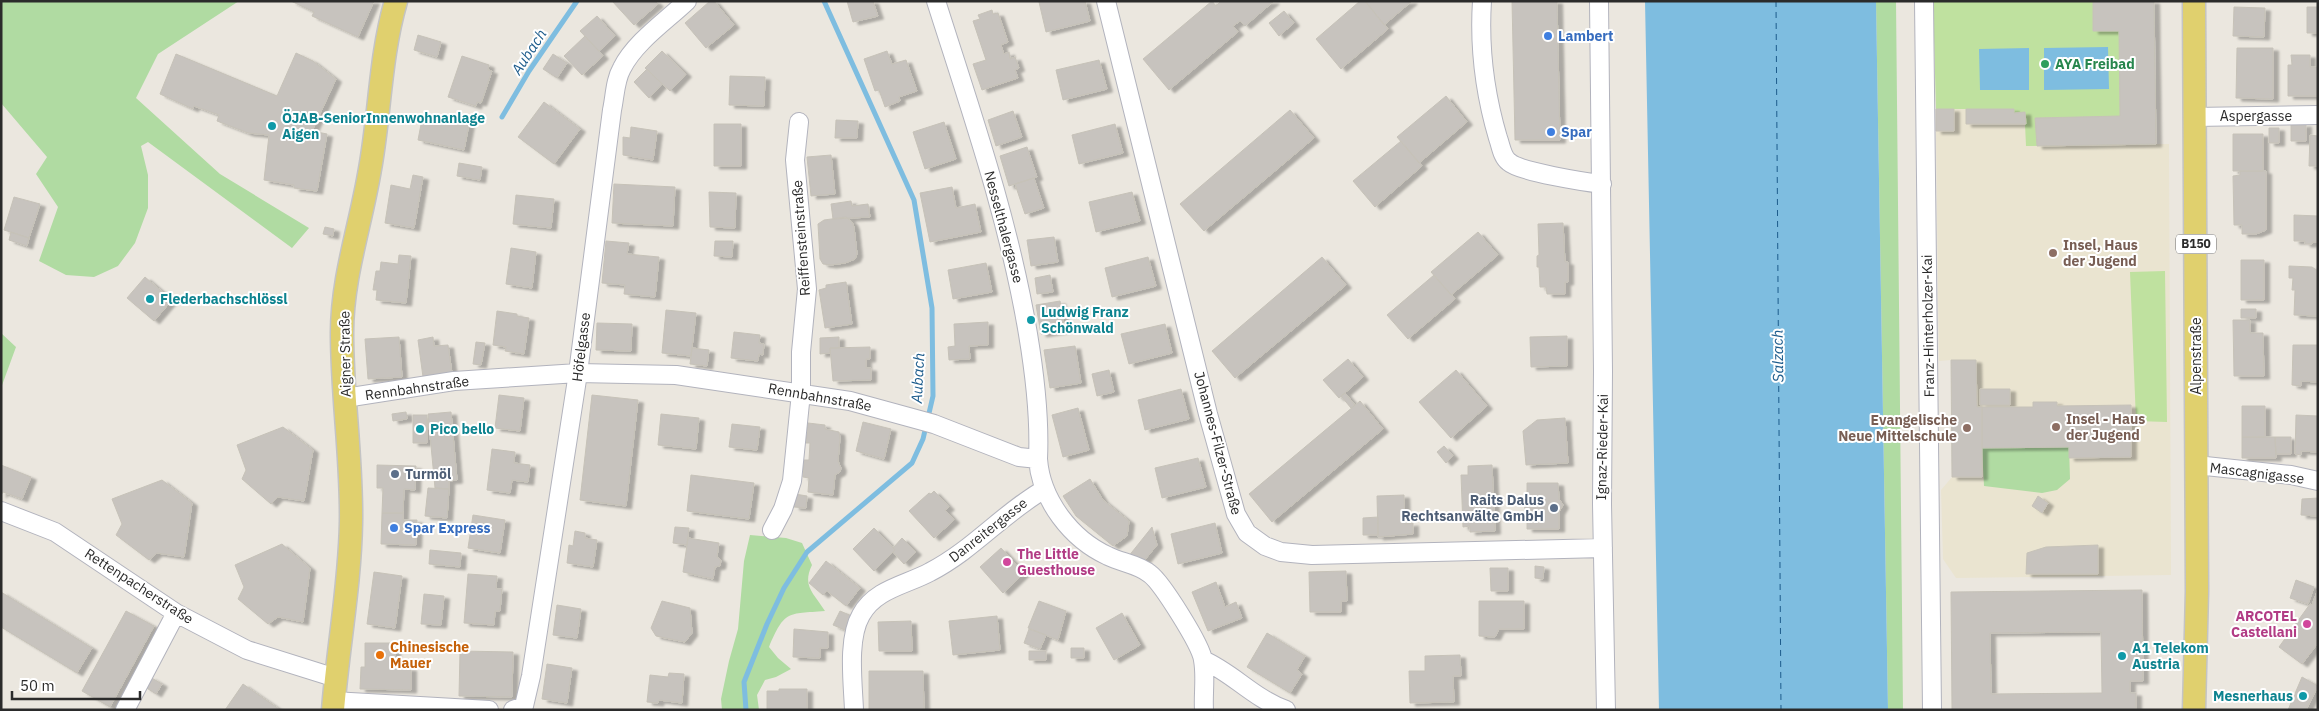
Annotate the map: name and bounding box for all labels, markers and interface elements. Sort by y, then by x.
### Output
water label: Aubach [506,25,550,79]
place label: Lambert [1558,27,1613,45]
marker: Lambert [1542,30,1554,42]
place label: AYA Freibad [2055,55,2135,73]
marker: AYA Freibad [2039,58,2051,70]
street label: Aspergasse [2220,107,2293,125]
place label: ÖJAB-SeniorInnenwohnanlage Aigen [282,109,485,143]
marker: ÖJAB-SeniorInnenwohnanlage Aigen [266,120,278,132]
place label: Spar [1561,123,1592,141]
marker: Spar [1545,126,1557,138]
street label: Nesselthalergasse [980,169,1028,285]
street label: Reiffensteinstraße [788,179,814,297]
road number: B150 [2176,234,2216,253]
place label: Insel, Haus der Jugend [2063,236,2138,270]
marker: Insel, Haus der Jugend [2047,247,2059,259]
street label: Franz-Hinterholzer-Kai [1918,255,1938,397]
place label: Flederbachschlössl [160,290,287,308]
marker: Flederbachschlössl [144,293,156,305]
place label: Ludwig Franz Schönwald [1041,303,1129,337]
street label: Aigner Straße [335,310,355,397]
street label: Höfelgasse [568,311,594,383]
marker: Ludwig Franz Schönwald [1025,314,1037,326]
street label: Alpenstraße [2187,317,2205,395]
water label: Salzach [1768,330,1787,382]
water label: Aubach [907,352,928,405]
street label: Johannes-Filzer-Straße [1190,369,1246,517]
street label: Rennbahnstraße [364,372,470,404]
street label: Rennbahnstraße [767,379,873,415]
street label: Ignaz-Rieder-Kai [1592,394,1612,500]
place label: Insel - Haus der Jugend [2066,410,2145,444]
place label: Evangelische Neue Mittelschule [1838,411,1957,445]
place label: Pico bello [430,420,494,438]
marker: Insel - Haus der Jugend [2050,421,2062,433]
marker: Evangelische Neue Mittelschule [1961,422,1973,434]
marker: Pico bello [414,423,426,435]
street label: Mascagnigasse [2209,458,2306,488]
place label: Turmöl [405,465,451,483]
marker: Turmöl [389,468,401,480]
place label: Raits Dalus Rechtsanwälte GmbH [1401,491,1544,525]
street label: Danreitergasse [945,494,1031,566]
marker: Raits Dalus Rechtsanwälte GmbH [1548,502,1560,514]
place label: Spar Express [404,519,491,537]
marker: Spar Express [388,522,400,534]
street label: Rettenpacherstraße [81,544,197,628]
place label: The Little Guesthouse [1017,545,1095,579]
marker: The Little Guesthouse [1001,556,1013,568]
place label: ARCOTEL Castellani [2231,607,2297,641]
marker: ARCOTEL Castellani [2301,618,2313,630]
place label: Chinesische Mauer [390,638,469,672]
place label: A1 Telekom Austria [2132,639,2209,673]
marker: Chinesische Mauer [374,649,386,661]
marker: A1 Telekom Austria [2116,650,2128,662]
scale bar [12,668,140,700]
text: 50 m [20,676,55,695]
place label: Mesnerhaus [2213,687,2293,705]
marker: Mesnerhaus [2297,690,2309,702]

